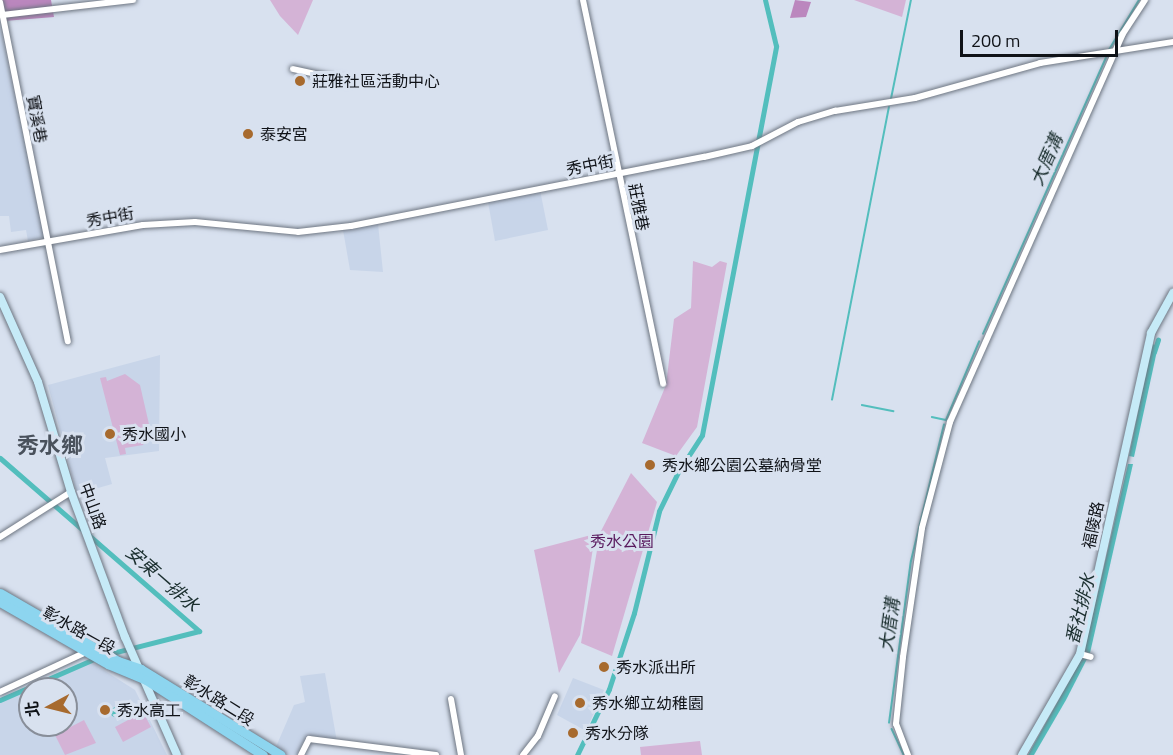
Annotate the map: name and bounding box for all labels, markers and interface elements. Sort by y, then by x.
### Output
scale bar [963,18,1120,56]
text: 200 m [971,27,1020,54]
place label: 莊雅社區活動中心 [312,71,440,91]
marker: 莊雅社區活動中心 [293,74,307,88]
street label: 寶溪巷 [23,94,51,144]
place label: 泰安宮 [260,124,308,144]
marker: 泰安宮 [241,127,255,141]
water label: 大厝溝 [1026,131,1068,189]
street label: 秀中街 [565,151,615,179]
street label: 莊雅巷 [625,182,653,232]
street label: 秀中街 [85,203,135,231]
place label: 秀水國小 [122,424,186,444]
marker: 秀水國小 [103,427,117,441]
district label: 秀水鄉 [17,433,83,459]
place label: 秀水鄉公園公墓納骨堂 [662,455,822,475]
marker: 秀水鄉公園公墓納骨堂 [643,458,657,472]
street label: 中山路 [76,480,110,532]
street label: 福陵路 [1079,500,1107,550]
park label: 秀水公園 [590,531,654,551]
water label: 安東一排水 [121,541,203,617]
water label: 番社排水 [1062,571,1100,647]
water label: 大厝溝 [876,597,904,653]
street label: 彰水路一段 [39,602,119,658]
place label: 秀水派出所 [616,657,696,677]
marker: 秀水派出所 [597,660,611,674]
street label: 彰水路二段 [180,671,258,729]
north arrow [18,677,78,737]
place label: 秀水鄉立幼稚園 [592,693,704,713]
marker: 秀水鄉立幼稚園 [573,696,587,710]
text: 北 [19,700,45,718]
place label: 秀水高工 [117,700,181,720]
marker: 秀水高工 [98,703,112,717]
place label: 秀水分隊 [585,723,649,743]
marker: 秀水分隊 [566,726,580,740]

